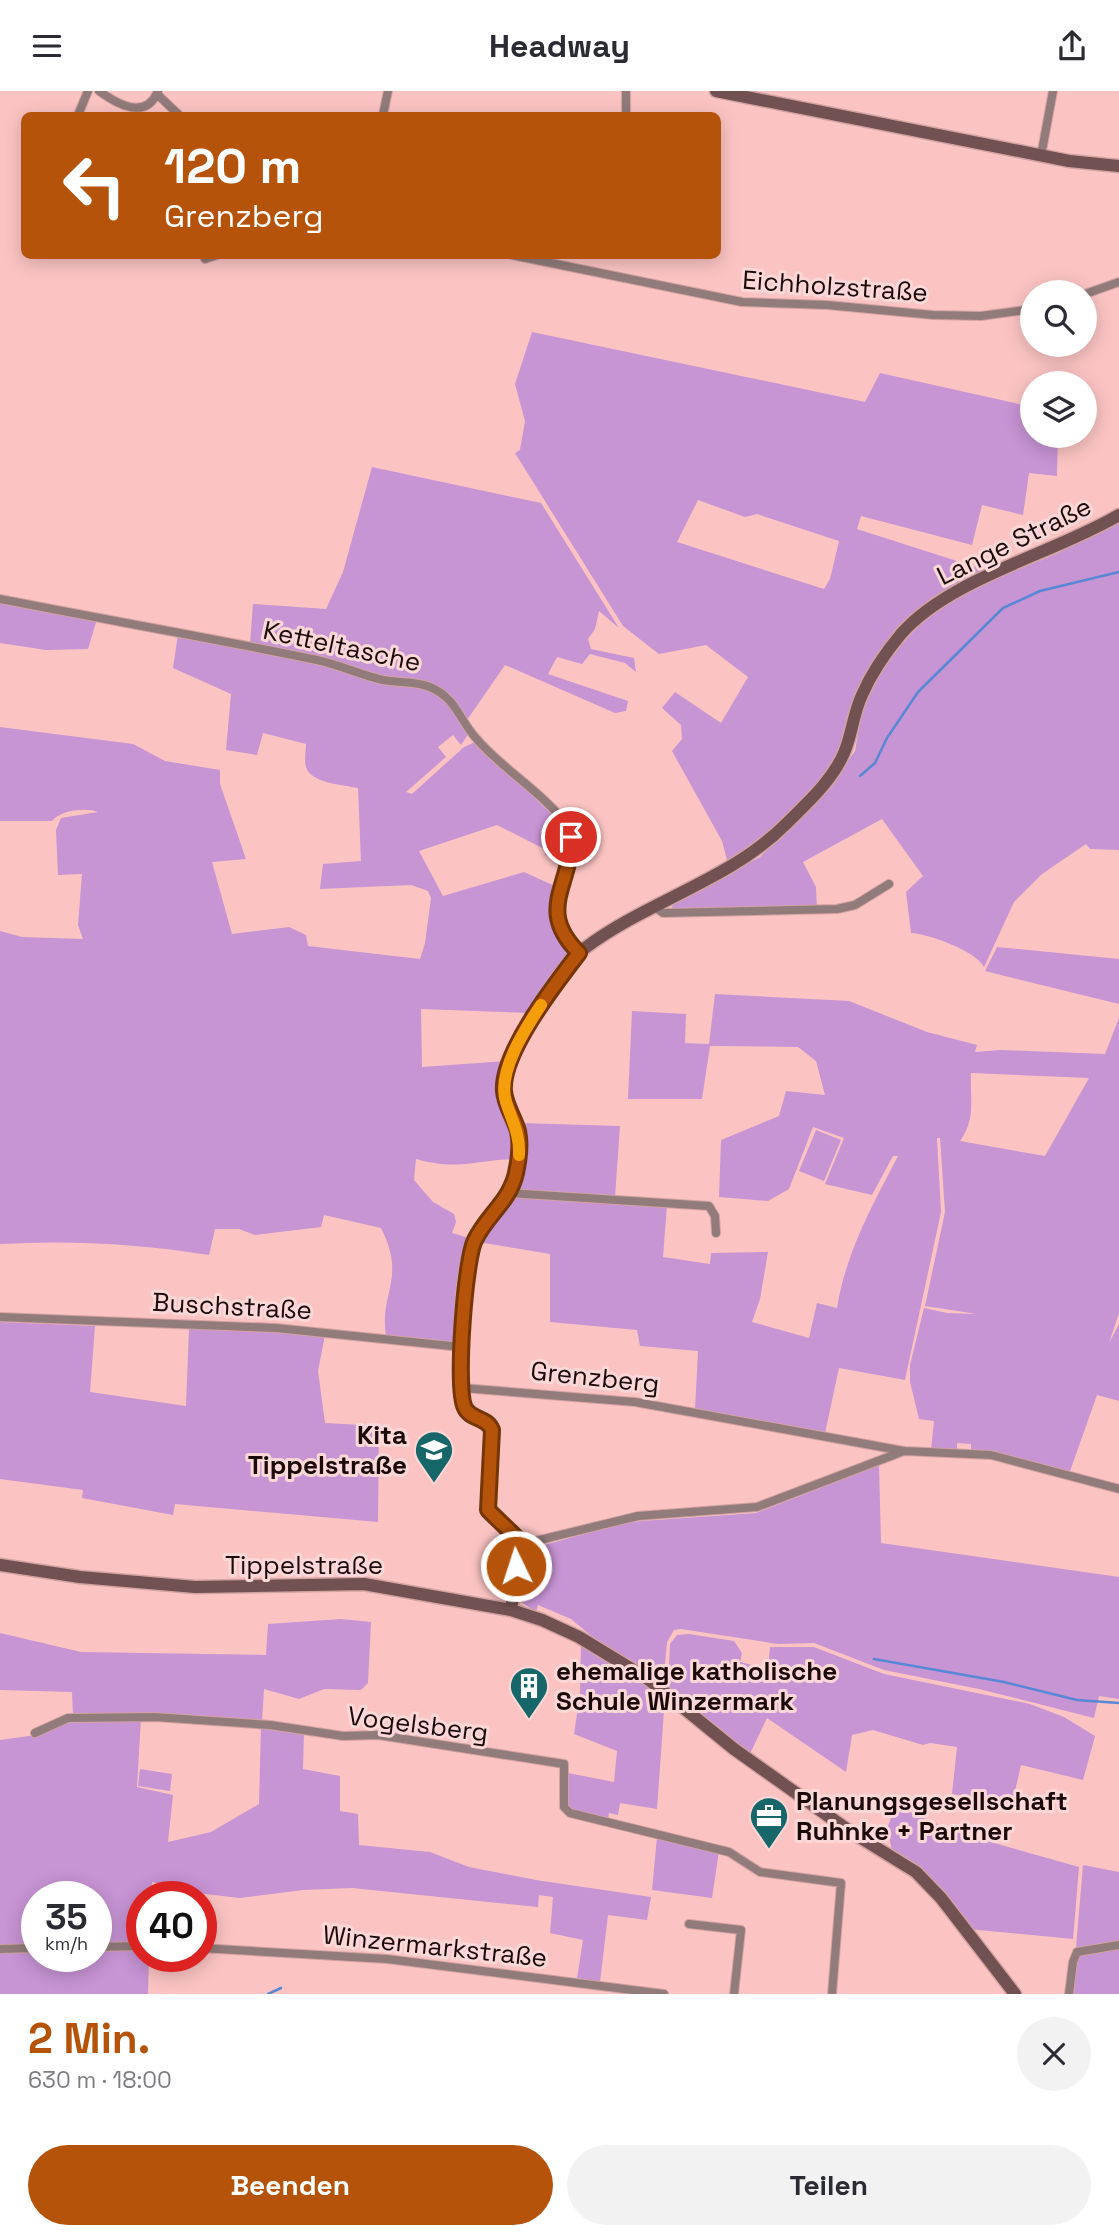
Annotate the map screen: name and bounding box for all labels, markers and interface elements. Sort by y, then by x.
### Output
text: Headway [489,26,630,66]
icon: menu [28,27,66,65]
icon: share [1053,27,1091,65]
text: 120 m [164,135,301,197]
icon: left [49,140,140,231]
text: Grenzberg [164,196,323,236]
street label: Eichholzstraße [741,263,929,309]
map controls [1020,280,1097,448]
button: search [1020,280,1097,357]
button: layers [1020,371,1097,448]
street label: Lange Straße [931,489,1097,593]
street label: Ketteltasche [260,613,424,679]
pin [541,807,601,867]
icon: arrive [552,818,590,856]
street label: Buschstraße [151,1285,313,1327]
street label: Grenzberg [529,1353,661,1401]
place label: Kita Tippelstraße [248,1418,407,1482]
school or university icon: Kita Tippelstraße [413,1429,455,1484]
position arrow [479,1529,553,1603]
street label: Tippelstraße [225,1548,383,1582]
place label: ehemalige katholische Schule Winzermark [556,1654,837,1718]
building icon: ehemalige katholische Schule Winzermark [508,1665,550,1720]
street label: Vogelsberg [346,1699,490,1749]
place label: Planungsgesellschaft Ruhnke + Partner [796,1784,1068,1848]
office icon: Planungsgesellschaft Ruhnke + Partner [748,1795,790,1850]
speed limit sign: 40 [126,1881,217,1972]
text: 35 [45,1895,88,1939]
street label: Winzermarkstraße [321,1917,549,1975]
text: km/h [45,1932,88,1955]
text: 2 Min. [28,2012,150,2065]
button: close [1017,2017,1091,2091]
text: 630 m · 18:00 [28,2065,172,2095]
button: Beenden [28,2145,553,2225]
button: Teilen [567,2145,1091,2225]

